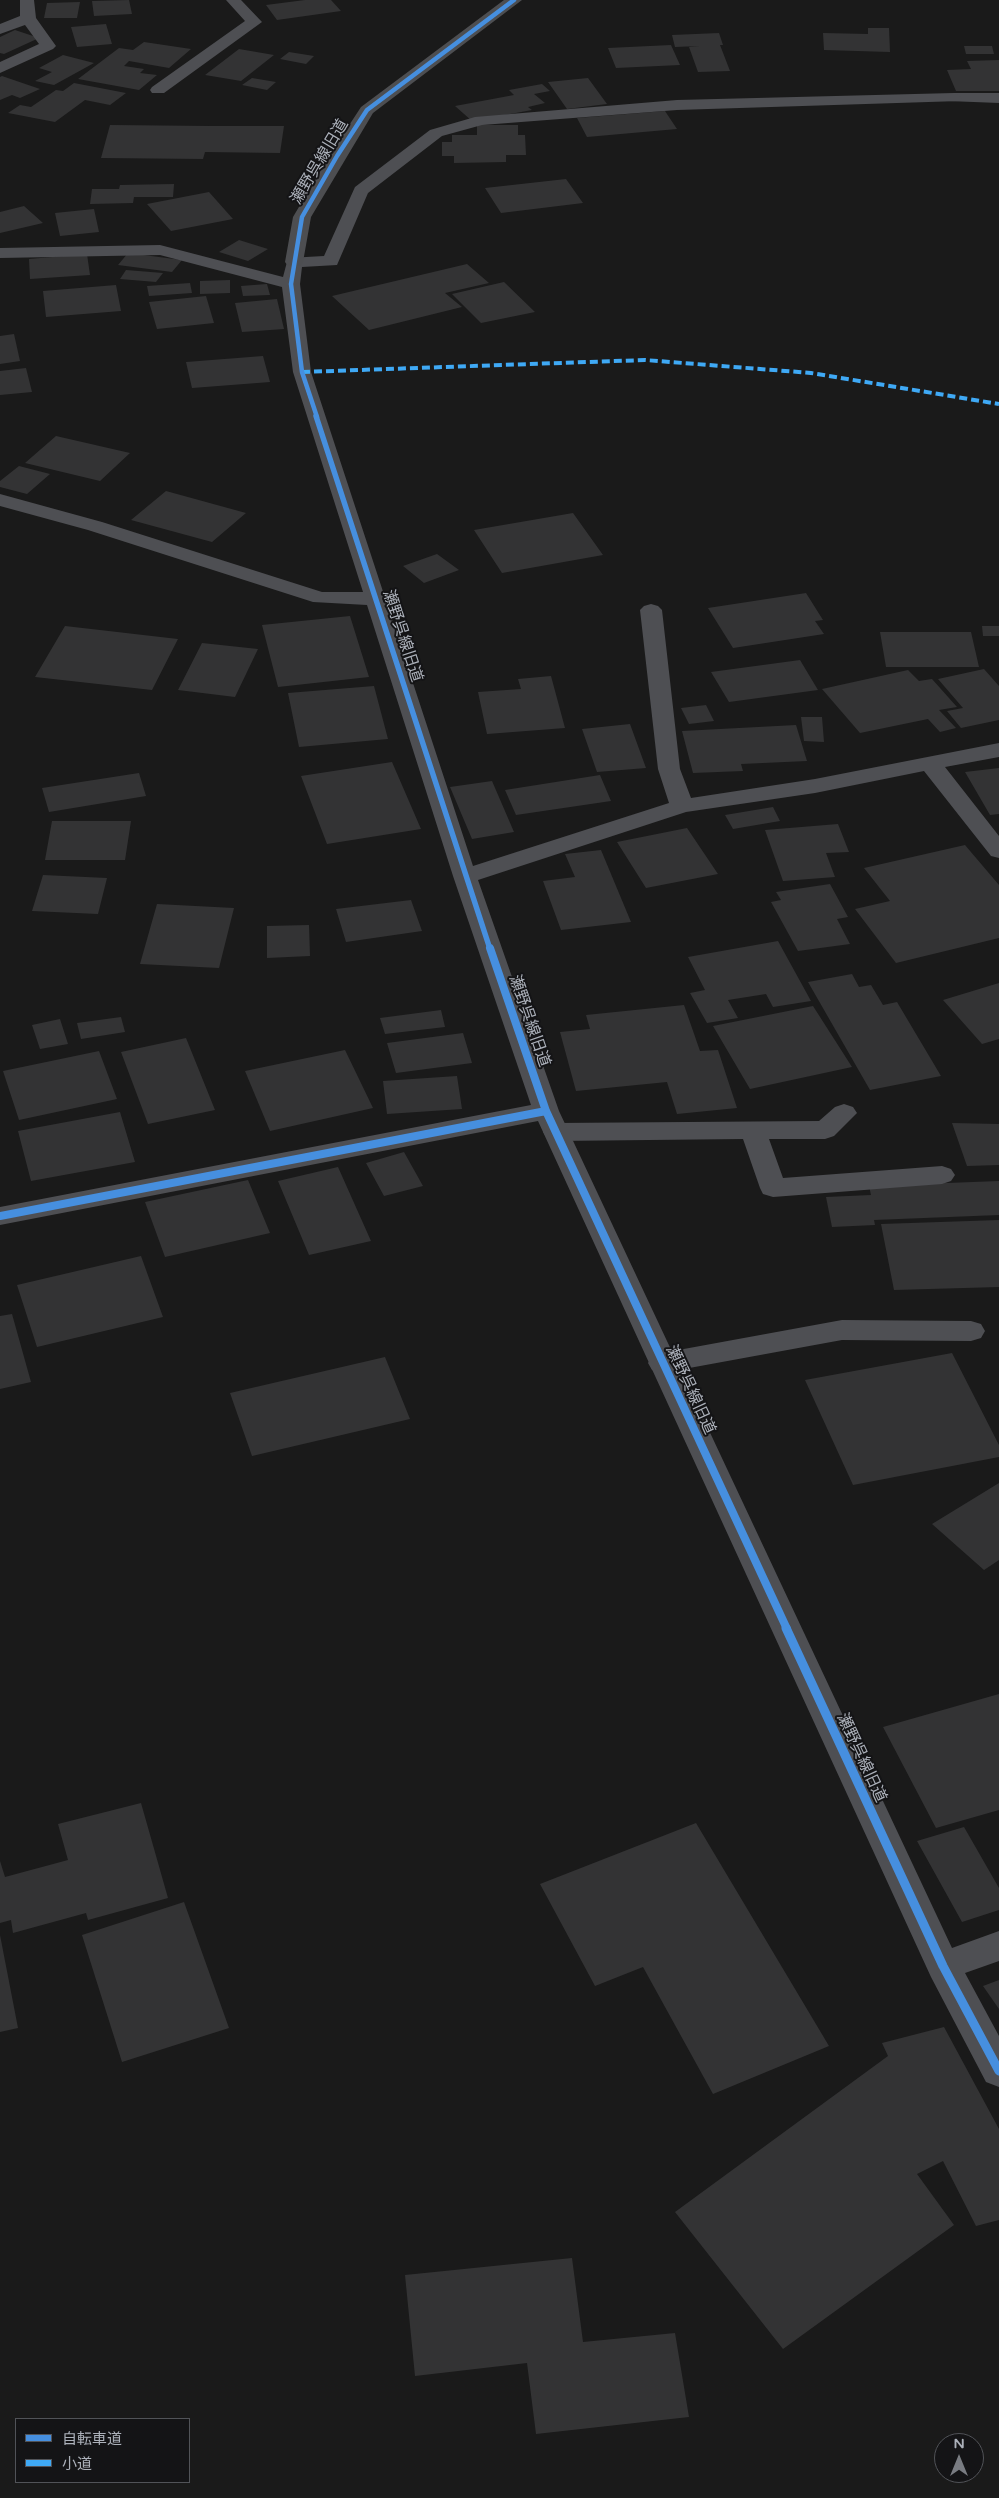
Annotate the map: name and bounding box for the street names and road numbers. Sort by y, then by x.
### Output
street label: 瀬野呉線旧道 [287,116,353,208]
street label: 瀬野呉線旧道 [378,587,426,685]
street label: 瀬野呉線旧道 [504,972,554,1070]
street label: 瀬野呉線旧道 [661,1342,719,1438]
street label: 瀬野呉線旧道 [832,1710,890,1806]

